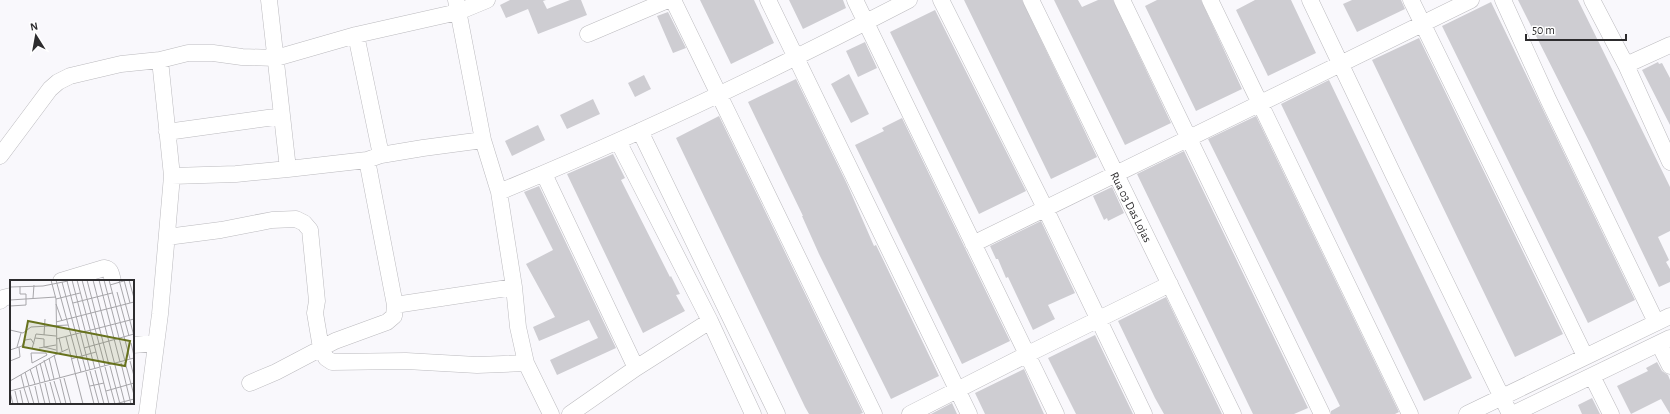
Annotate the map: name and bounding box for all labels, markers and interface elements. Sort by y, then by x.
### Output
north arrow [16,16,56,56]
scale bar [1526,16,1626,42]
text: N [29,21,39,33]
text: 50 m [1532,24,1555,36]
street label: Rua 03 Das Lojas [1107,170,1154,244]
inset map [10,280,134,404]

